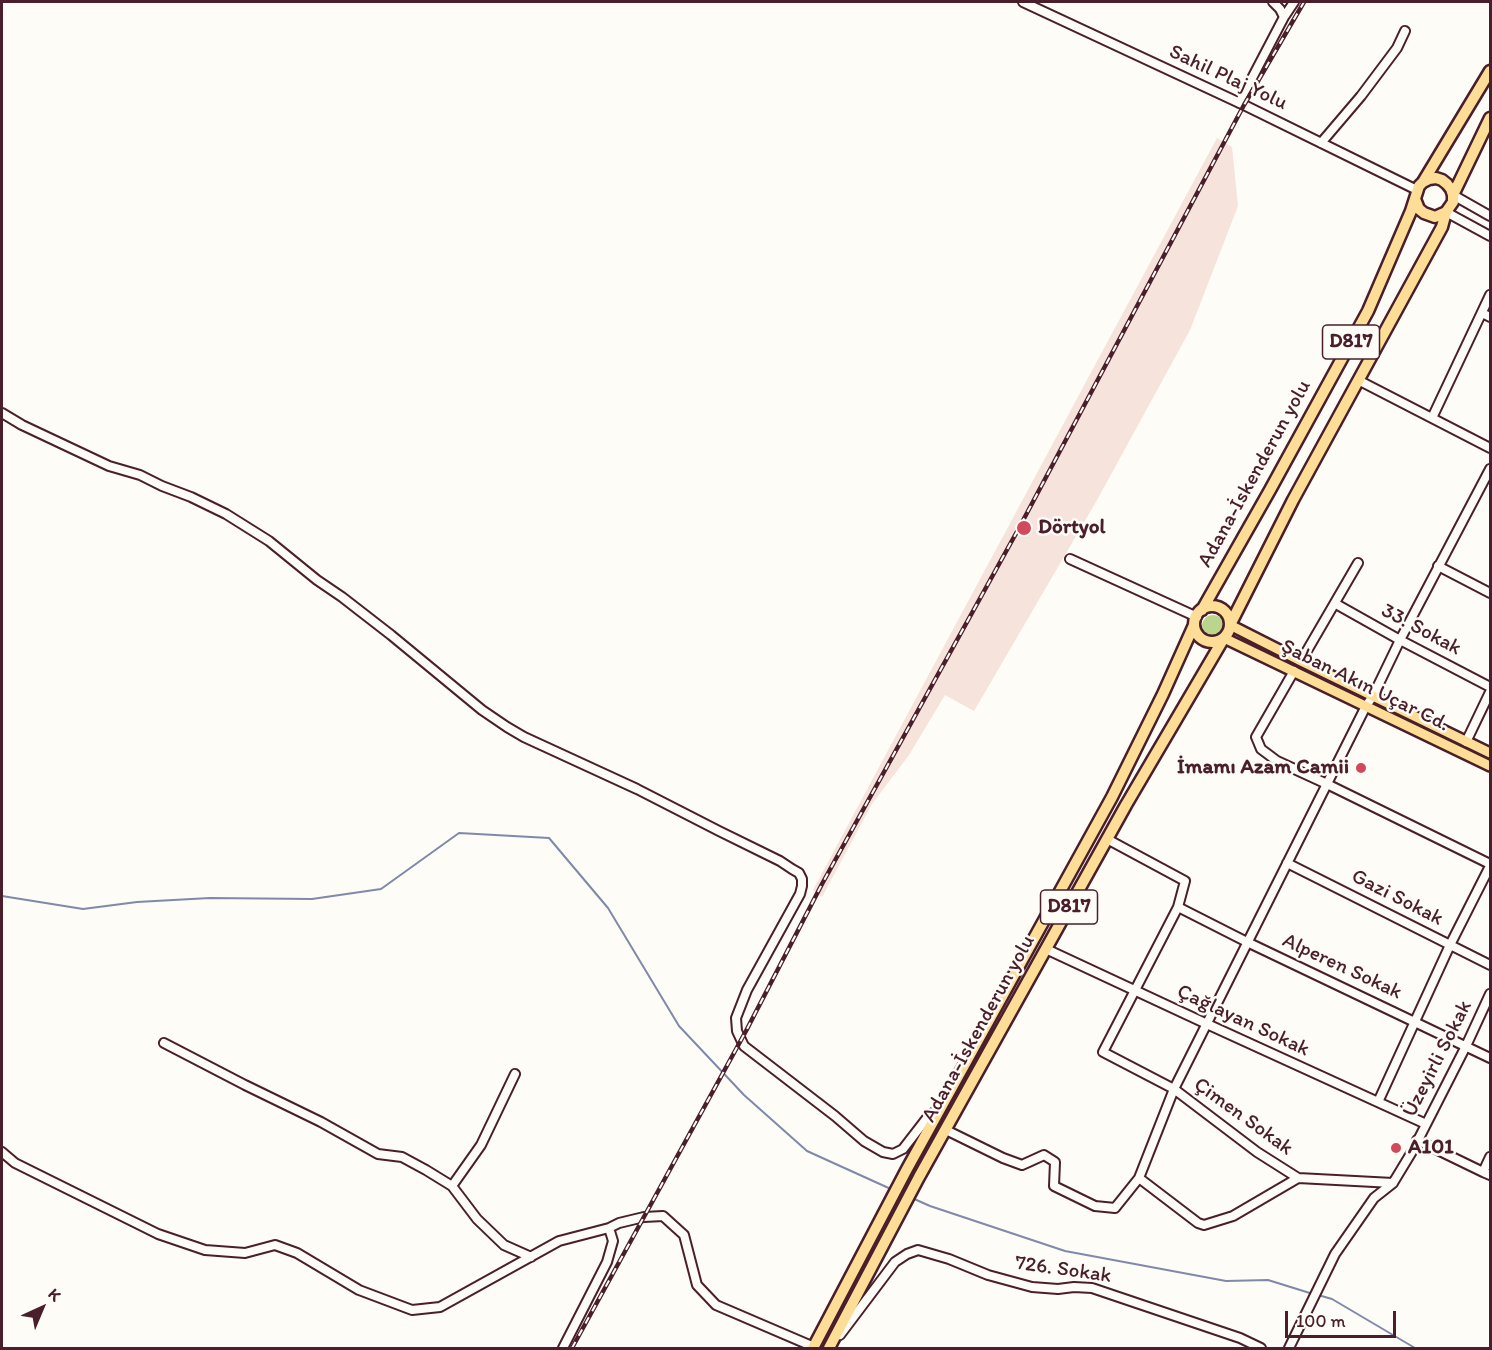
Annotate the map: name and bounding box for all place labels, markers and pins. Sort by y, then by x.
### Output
place label: Dörtyol [1038,515,1105,541]
marker: Dörtyol [1015,519,1033,537]
place label: İmamı Azam Camii [1177,755,1349,781]
marker: İmamı Azam Camii [1354,761,1368,775]
place label: A101 [1408,1135,1454,1161]
marker: A101 [1389,1141,1403,1155]

